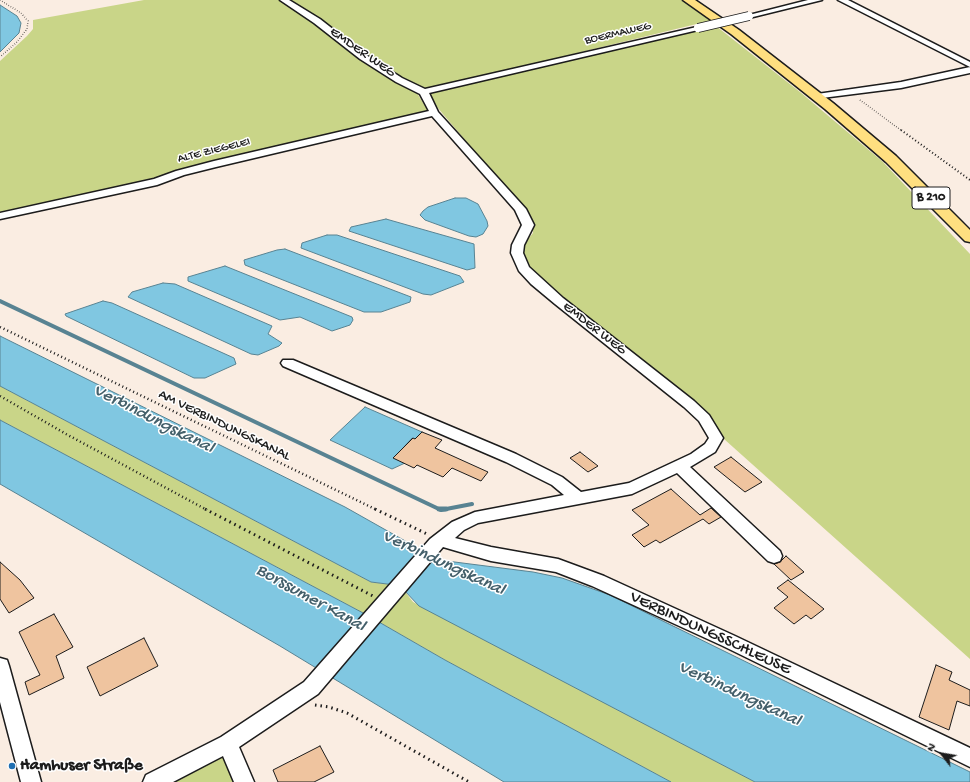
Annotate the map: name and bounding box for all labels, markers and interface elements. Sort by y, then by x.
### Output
street label: BOERMAWEG [583,19,653,49]
street label: EMDER WEG [326,24,398,82]
street label: ALTE ZIEGELEI [176,135,252,167]
road number: B 210 [912,187,950,209]
street label: EMDER WEG [559,299,629,359]
water label: Verbindungskanal [89,380,217,460]
street label: AM VERBINDUNGSKANAL [155,387,293,465]
water label: Verbindungskanal [378,526,508,602]
water label: Borssumer Kanal [252,560,368,638]
street label: VERBINDUNGSSCHLEUSE [626,588,794,680]
water label: Verbindungskanal [674,657,804,733]
north arrow [922,734,962,774]
text: N [925,742,939,754]
place label: Hamhuser Straße [20,756,143,776]
marker: Hamhuser Straße [7,761,17,771]

